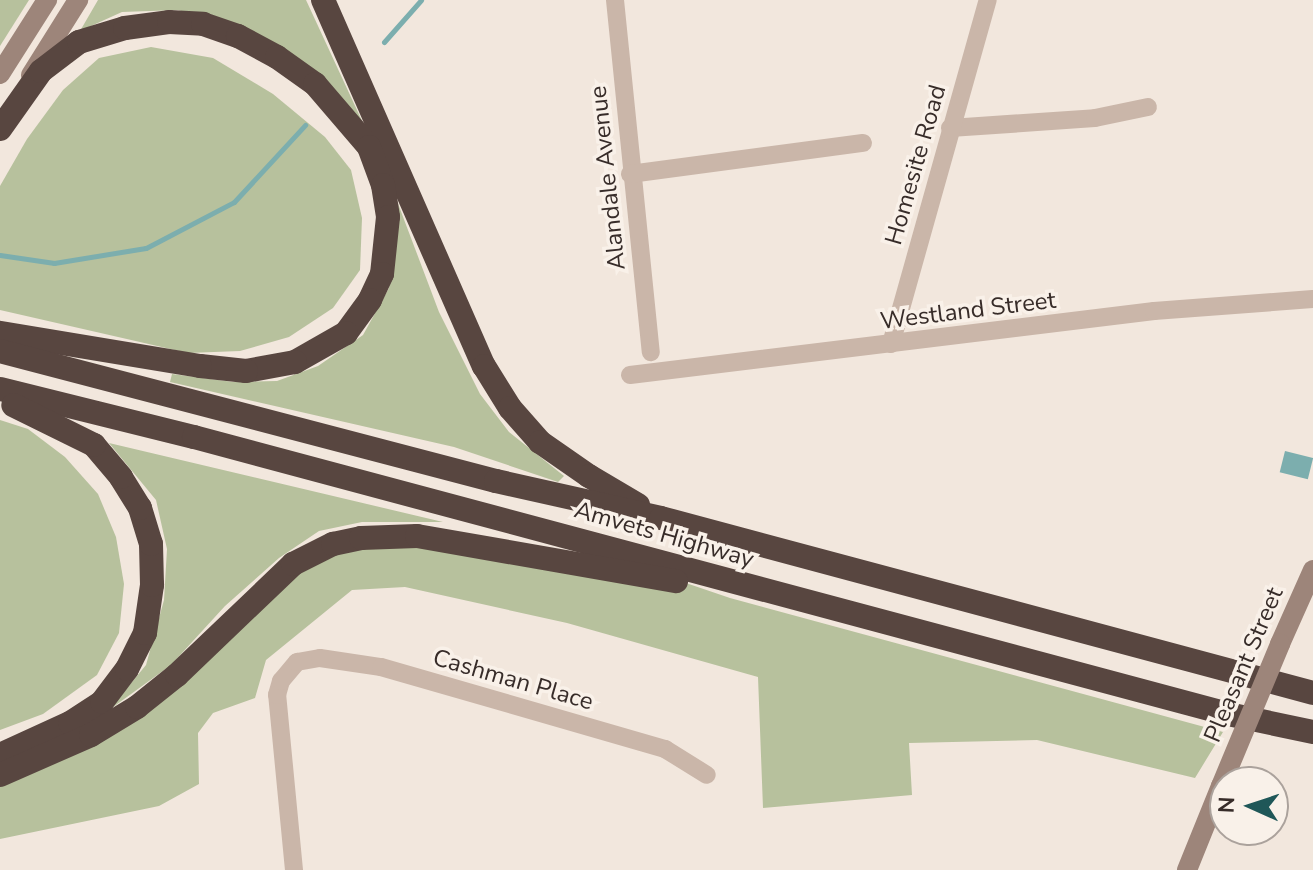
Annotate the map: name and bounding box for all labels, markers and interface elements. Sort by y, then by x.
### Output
street label: Homesite Road [879,82,953,248]
street label: Alandale Avenue [584,84,632,272]
street label: Westland Street [879,286,1057,336]
street label: Amvets Highway [571,496,757,574]
street label: Pleasant Street [1198,583,1290,747]
street label: Cashman Place [430,643,596,717]
north arrow [1209,766,1289,846]
text: N [1212,796,1242,814]

